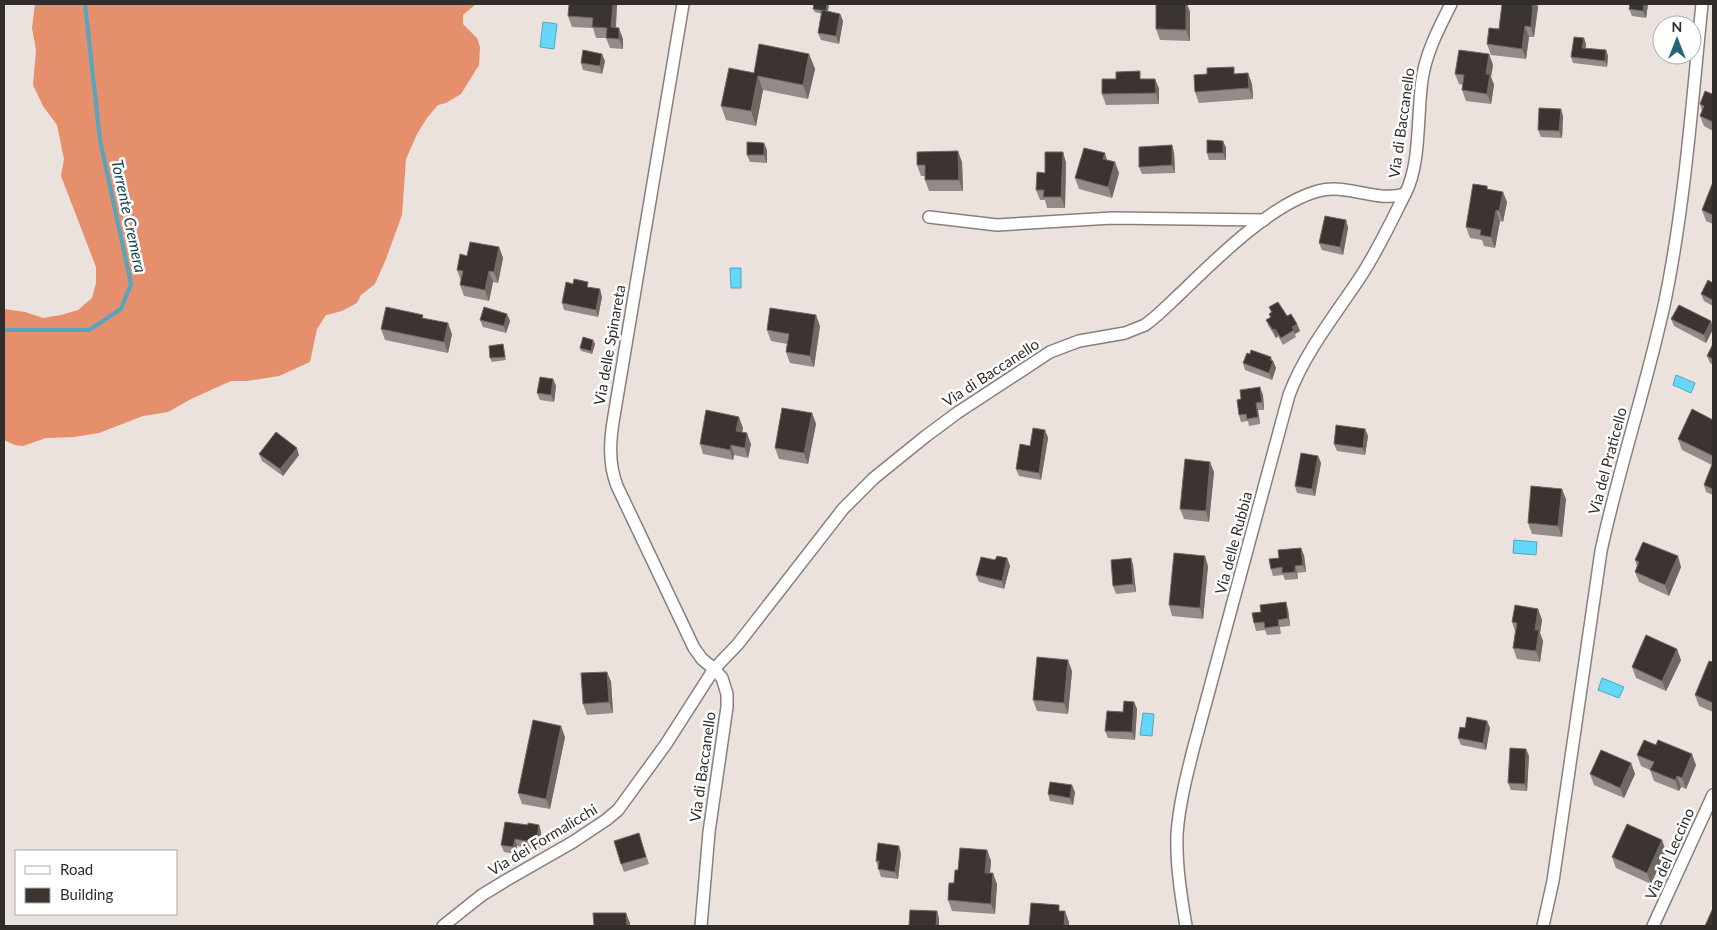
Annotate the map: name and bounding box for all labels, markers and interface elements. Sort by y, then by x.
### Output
north arrow [1652,15,1702,65]
text: N [1672,18,1682,35]
street label: Via di Baccanello [1384,66,1418,179]
water label: Torrente Cremera [108,158,151,274]
street label: Via delle Spinareta [590,283,628,406]
street label: Via di Baccanello [939,334,1042,410]
street label: Via del Praticello [1584,405,1630,516]
street label: Via delle Rubbia [1211,489,1255,596]
street label: Via di Baccanello [685,710,719,823]
street label: Via dei Formalicchi [485,800,600,879]
street label: Via del Leccino [1641,805,1697,902]
legend [15,850,178,915]
text: Road [60,860,93,878]
text: Building [60,885,113,903]

